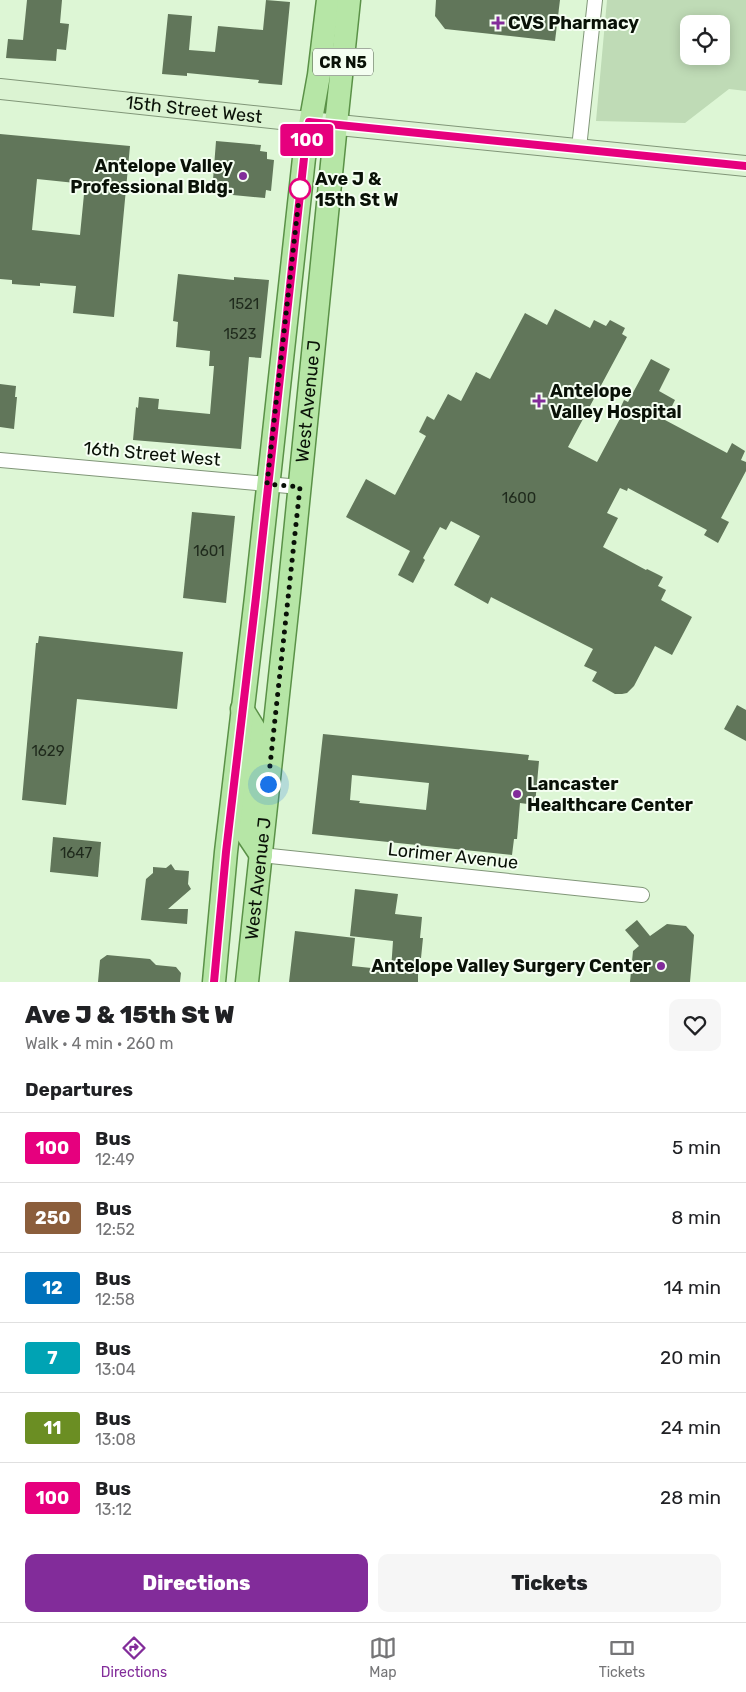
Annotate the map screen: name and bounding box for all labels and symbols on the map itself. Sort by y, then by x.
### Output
place label: CVS Pharmacy [508,12,639,34]
marker: CVS Pharmacy [492,17,504,29]
road number: CR N5 [313,48,373,76]
street label: 15th Street West [124,91,263,128]
line badge: 100 [278,124,336,156]
place label: Antelope Valley Professional Bldg. [70,155,233,198]
place label: Ave J & 15th St W [315,168,399,211]
marker: Antelope Valley Professional Bldg. [237,170,249,182]
marker: Ave J & 15th St W [289,178,311,200]
house number: 1521 [229,295,259,313]
house number: 1523 [223,325,257,343]
street label: West Avenue J [291,339,325,464]
place label: Antelope Valley Hospital [550,380,682,423]
marker: Antelope Valley Hospital [532,394,546,408]
street label: 16th Street West [83,437,221,471]
house number: 1600 [502,489,536,507]
house number: 1601 [193,542,225,560]
house number: 1629 [31,742,65,760]
your location [256,772,281,797]
place label: Lancaster Healthcare Center [527,773,693,816]
marker: Lancaster Healthcare Center [511,788,523,800]
street label: West Avenue J [241,816,276,941]
street label: Lorimer Avenue [387,838,519,874]
house number: 1647 [60,844,92,862]
place label: Antelope Valley Surgery Center [371,955,651,977]
marker: Antelope Valley Surgery Center [655,960,667,972]

